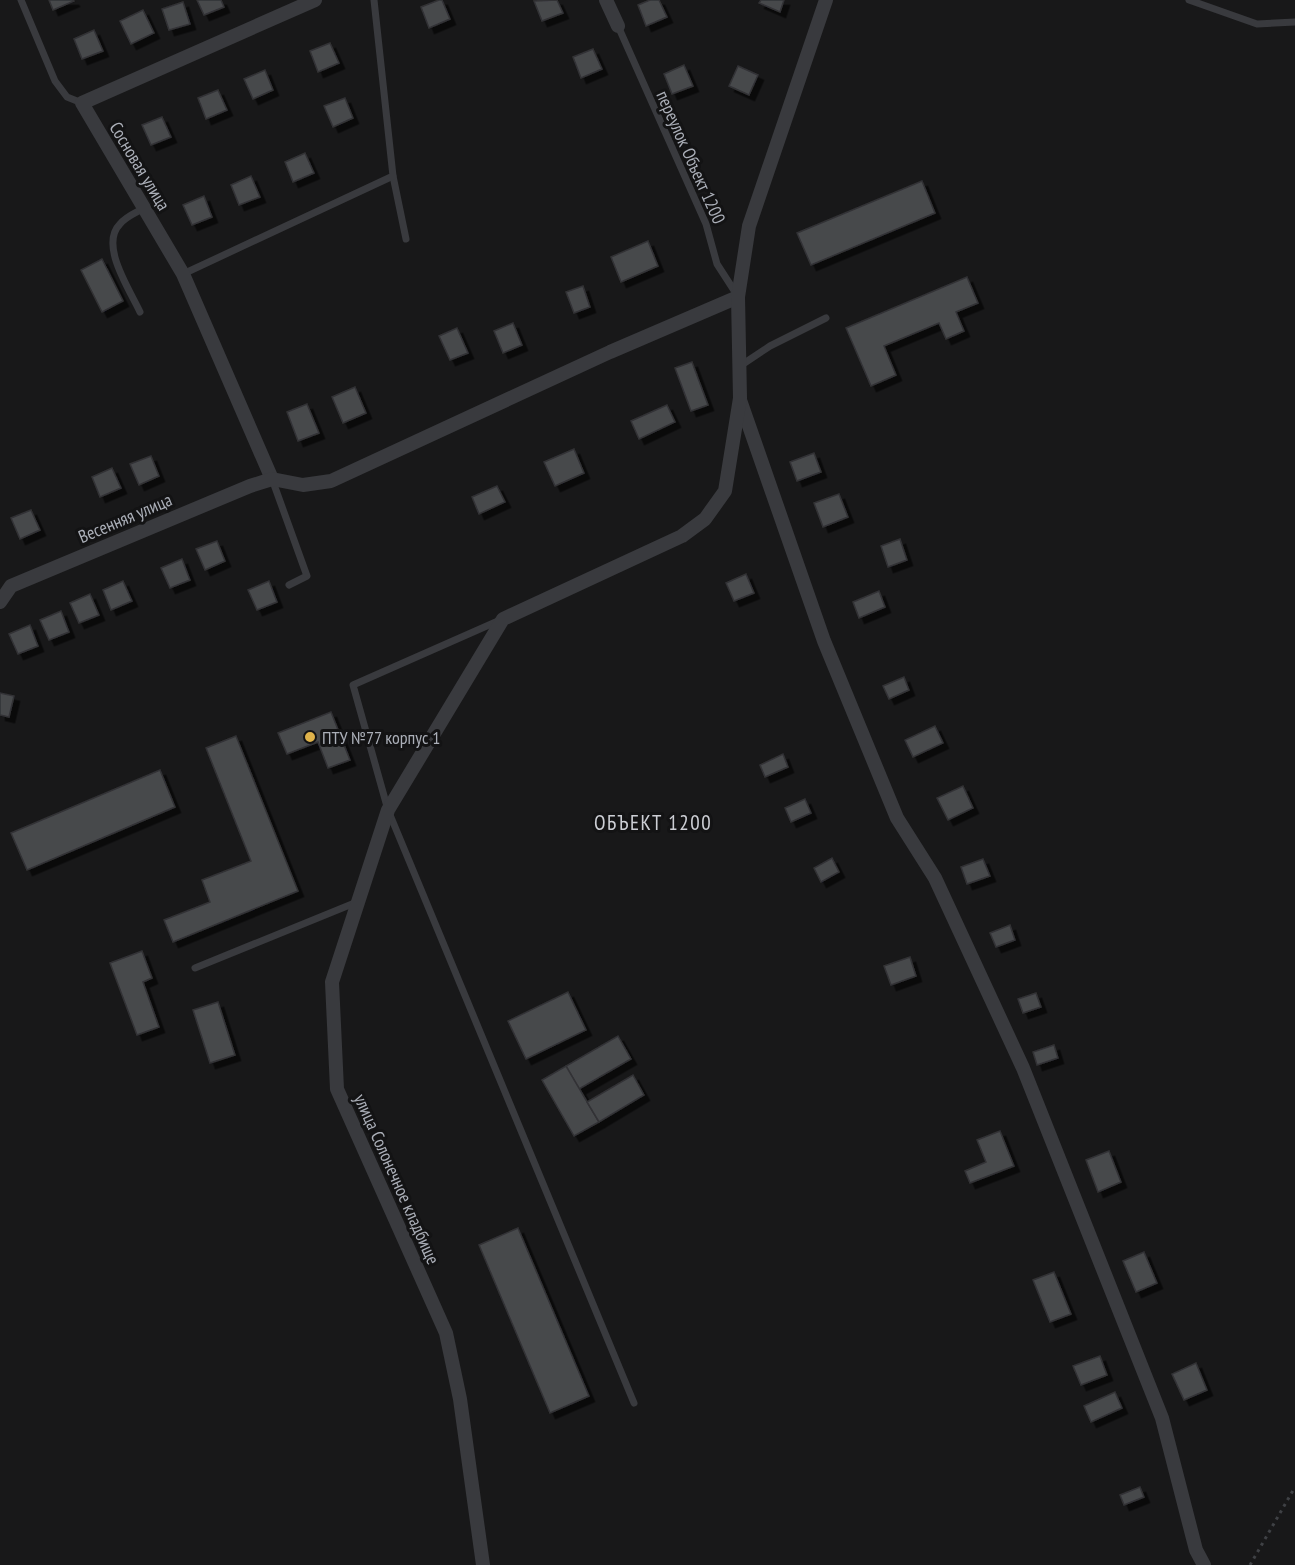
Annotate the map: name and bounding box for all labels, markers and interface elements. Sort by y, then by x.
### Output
street label: переулок Объект 1200 [651,87,731,227]
street label: Сосновая улица [104,117,176,215]
street label: Весенняя улица [75,488,175,548]
place label: ПТУ №77 корпус 1 [322,726,440,749]
marker: ПТУ №77 корпус 1 [303,730,317,744]
district label: ОБЪЕКТ 1200 [594,809,712,836]
street label: улица Солонечное кладбище [349,1090,445,1268]

